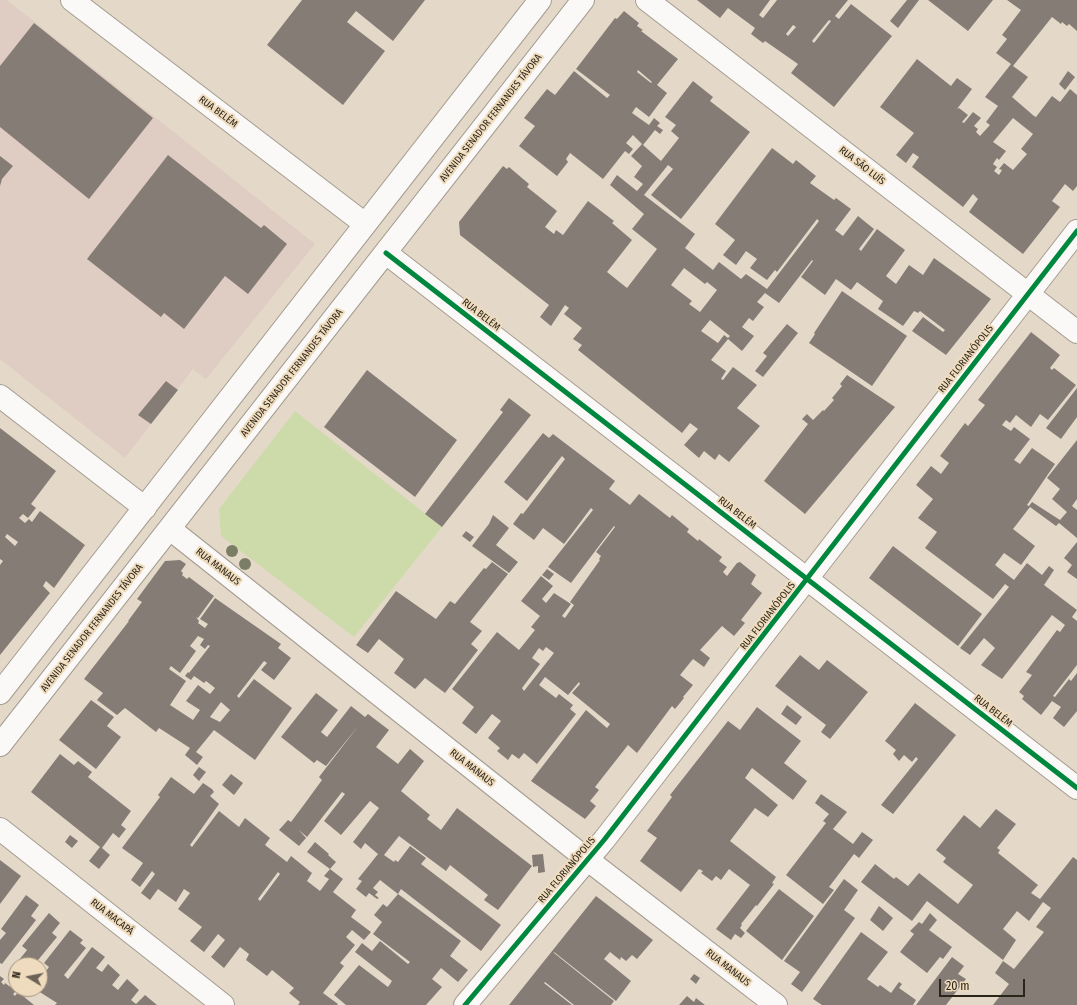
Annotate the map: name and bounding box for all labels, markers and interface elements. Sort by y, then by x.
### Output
street label: AVENIDA SENADOR FERNANDES TÁVORA [437,52,545,184]
street label: RUA BELÉM [196,94,240,130]
street label: RUA SÃO LUÍS [837,144,887,188]
street label: RUA BELÉM [460,296,502,334]
street label: AVENIDA SENADOR FERNANDES TÁVORA [238,307,346,439]
street label: RUA FLORIANÓPOLIS [936,323,996,395]
street label: RUA BELÉM [716,494,758,532]
street label: RUA MANAUS [193,546,243,588]
street label: AVENIDA SENADOR FERNANDES TÁVORA [38,562,146,694]
street label: RUA FLORIANÓPOLIS [738,580,798,652]
street label: RUA BELÉM [972,692,1014,730]
street label: RUA MANAUS [447,747,497,789]
street label: RUA FLORIANÓPOLIS [536,835,598,905]
street label: RUA MACAPÁ [88,896,136,938]
street label: RUA MANAUS [703,947,753,989]
north arrow [8,957,48,997]
text: N [10,971,24,979]
scale bar [941,971,1027,997]
text: 20 m [946,979,970,993]

